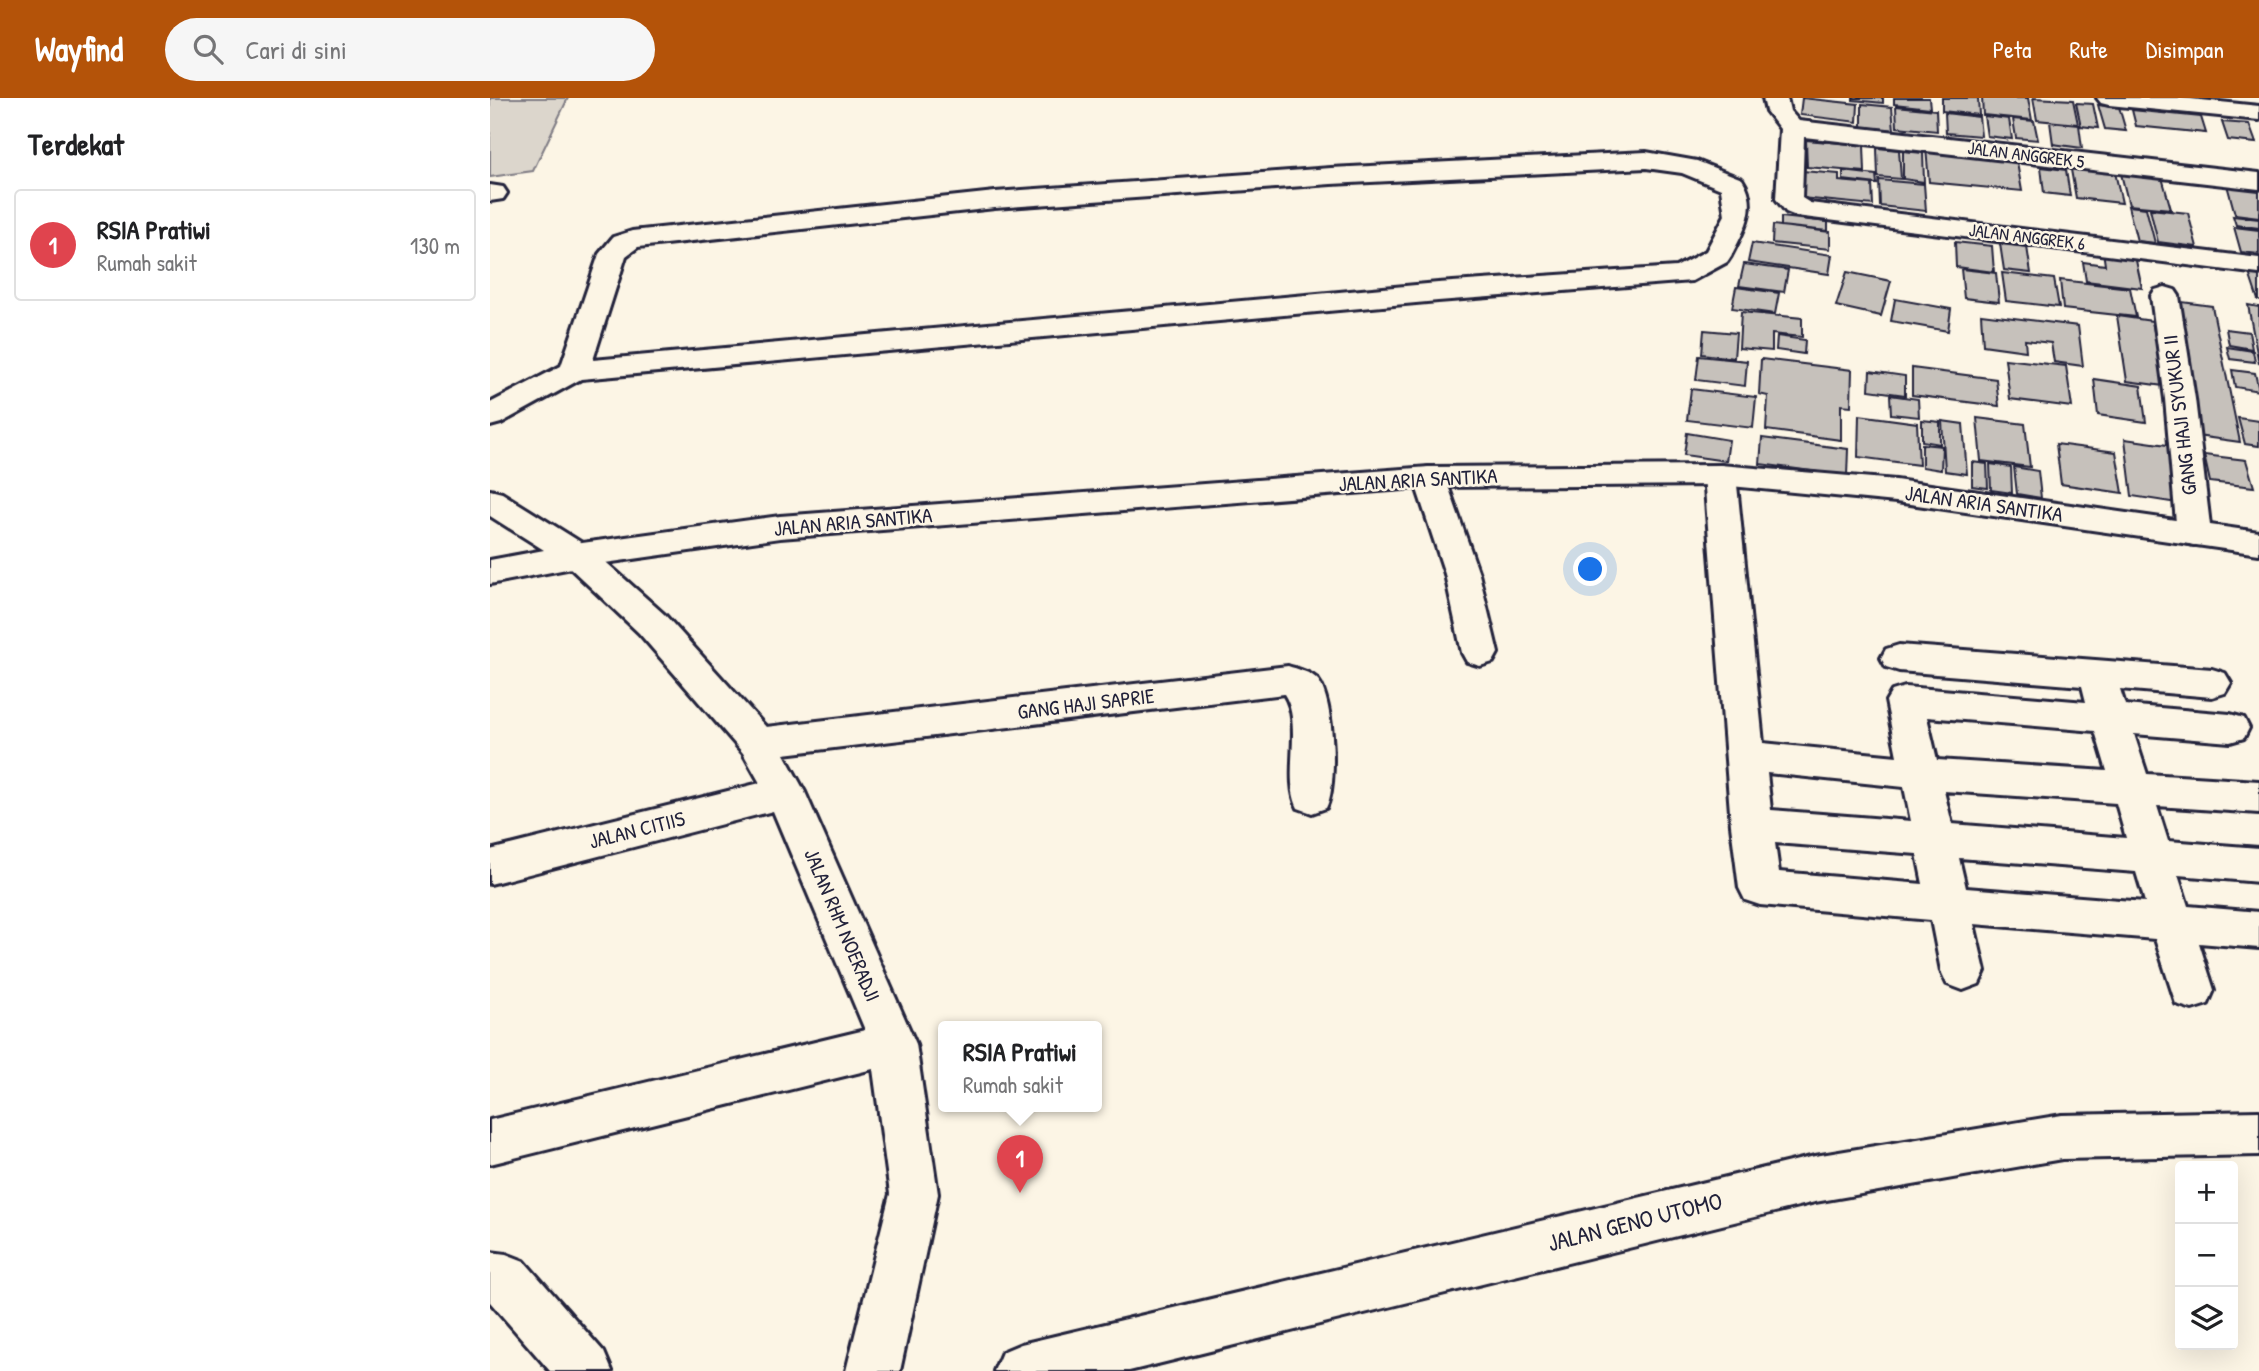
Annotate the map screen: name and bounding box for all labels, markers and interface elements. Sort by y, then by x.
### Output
search box [165,18,655,81]
text: Wayfind [35,27,123,71]
icon: search [189,30,227,68]
text: Cari di sini [245,32,347,67]
text: Peta [1993,33,2031,65]
text: Rute [2069,33,2108,65]
text: Disimpan [2146,33,2224,65]
text: Terdekat [28,124,124,164]
street label: JALAN ANGGREK 5 [1966,135,2086,174]
text: RSIA Pratiwi [97,212,211,247]
street label: JALAN ANGGREK 6 [1967,217,2087,256]
text: 1 [49,230,57,261]
text: 130 m [410,230,460,261]
text: Rumah sakit [97,247,197,278]
street label: GANG HAJI SYUKUR II [2155,333,2204,497]
street label: JALAN ARIA SANTIKA [1338,461,1498,498]
street label: JALAN ARIA SANTIKA [1903,478,2065,529]
street label: JALAN ARIA SANTIKA [773,500,933,543]
your location [1573,552,1607,586]
street label: GANG HAJI SAPRIE [1016,681,1156,726]
street label: JALAN CITIIS [586,804,688,855]
street label: JALAN RHM NOERADJI [797,844,888,1006]
popup [938,1021,1102,1112]
text: RSIA Pratiwi [963,1034,1077,1069]
text: Rumah sakit [963,1069,1063,1100]
pin: 1 [997,1135,1043,1193]
map controls [2175,1161,2238,1350]
button: + [2175,1161,2238,1224]
street label: JALAN GENO UTOMO [1544,1184,1725,1258]
button: − [2175,1224,2238,1287]
button: layers [2175,1287,2238,1350]

